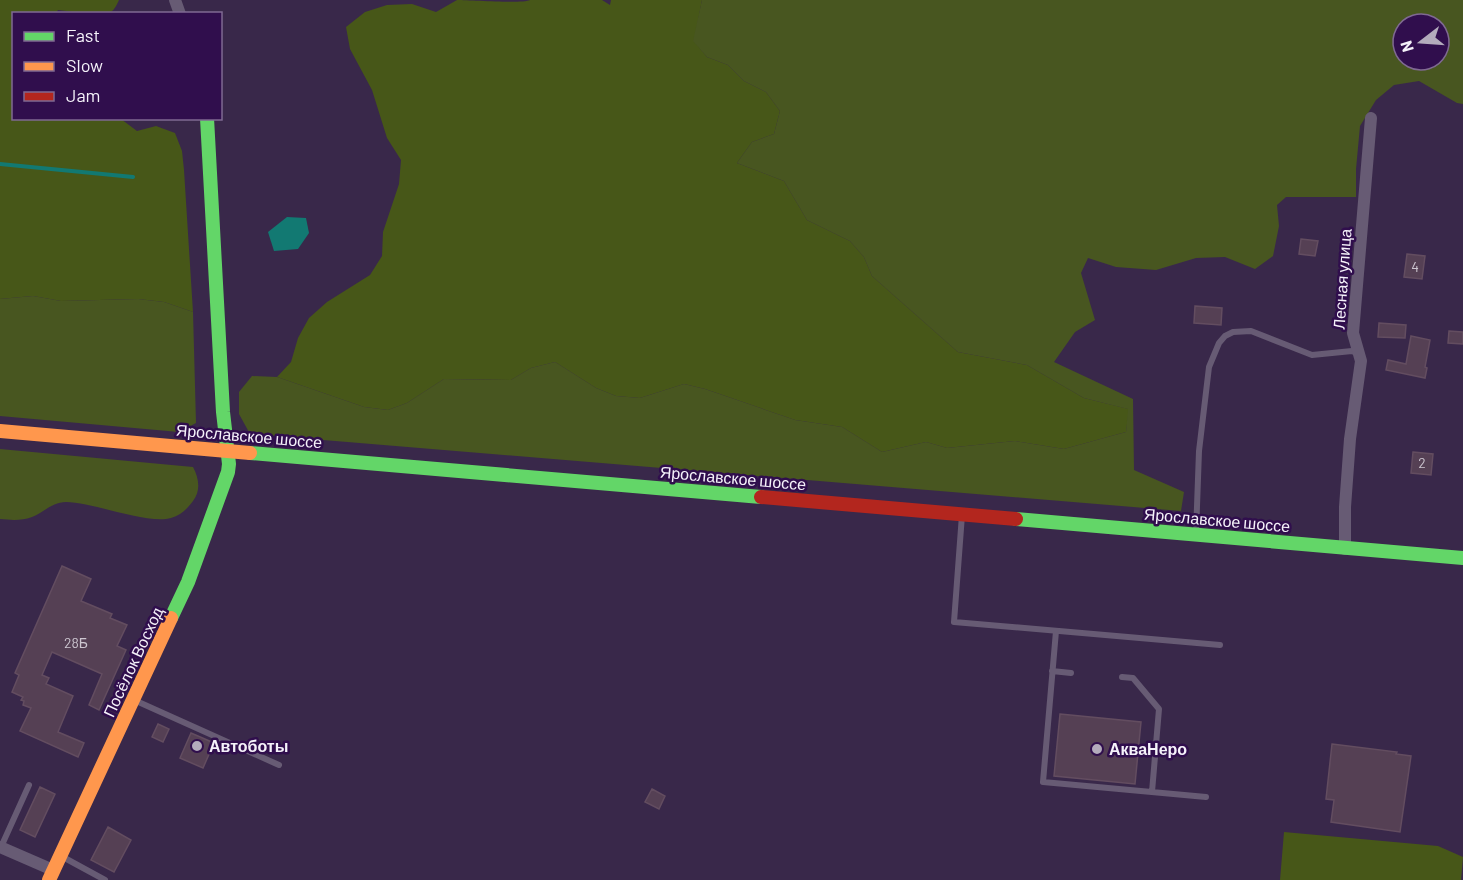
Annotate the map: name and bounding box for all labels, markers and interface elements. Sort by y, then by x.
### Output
legend [12,12,222,120]
north arrow [1391,12,1451,72]
text: Fast [66,24,100,46]
text: N [1396,39,1417,54]
text: Slow [66,54,103,76]
text: Jam [66,84,100,106]
street label: Лесная улица [1329,228,1355,330]
house number: 4 [1411,258,1419,275]
street label: Ярославское шоссе [175,420,323,451]
house number: 2 [1418,454,1426,471]
street label: Ярославское шоссе [659,462,807,493]
street label: Ярославское шоссе [1143,504,1291,535]
street label: Посёлок Восход [99,603,167,720]
house number: 28Б [64,634,88,651]
place label: Автоботы [209,736,288,755]
marker: Автоботы [190,739,204,753]
place label: АкваНеро [1109,739,1187,758]
marker: АкваНеро [1090,742,1104,756]

